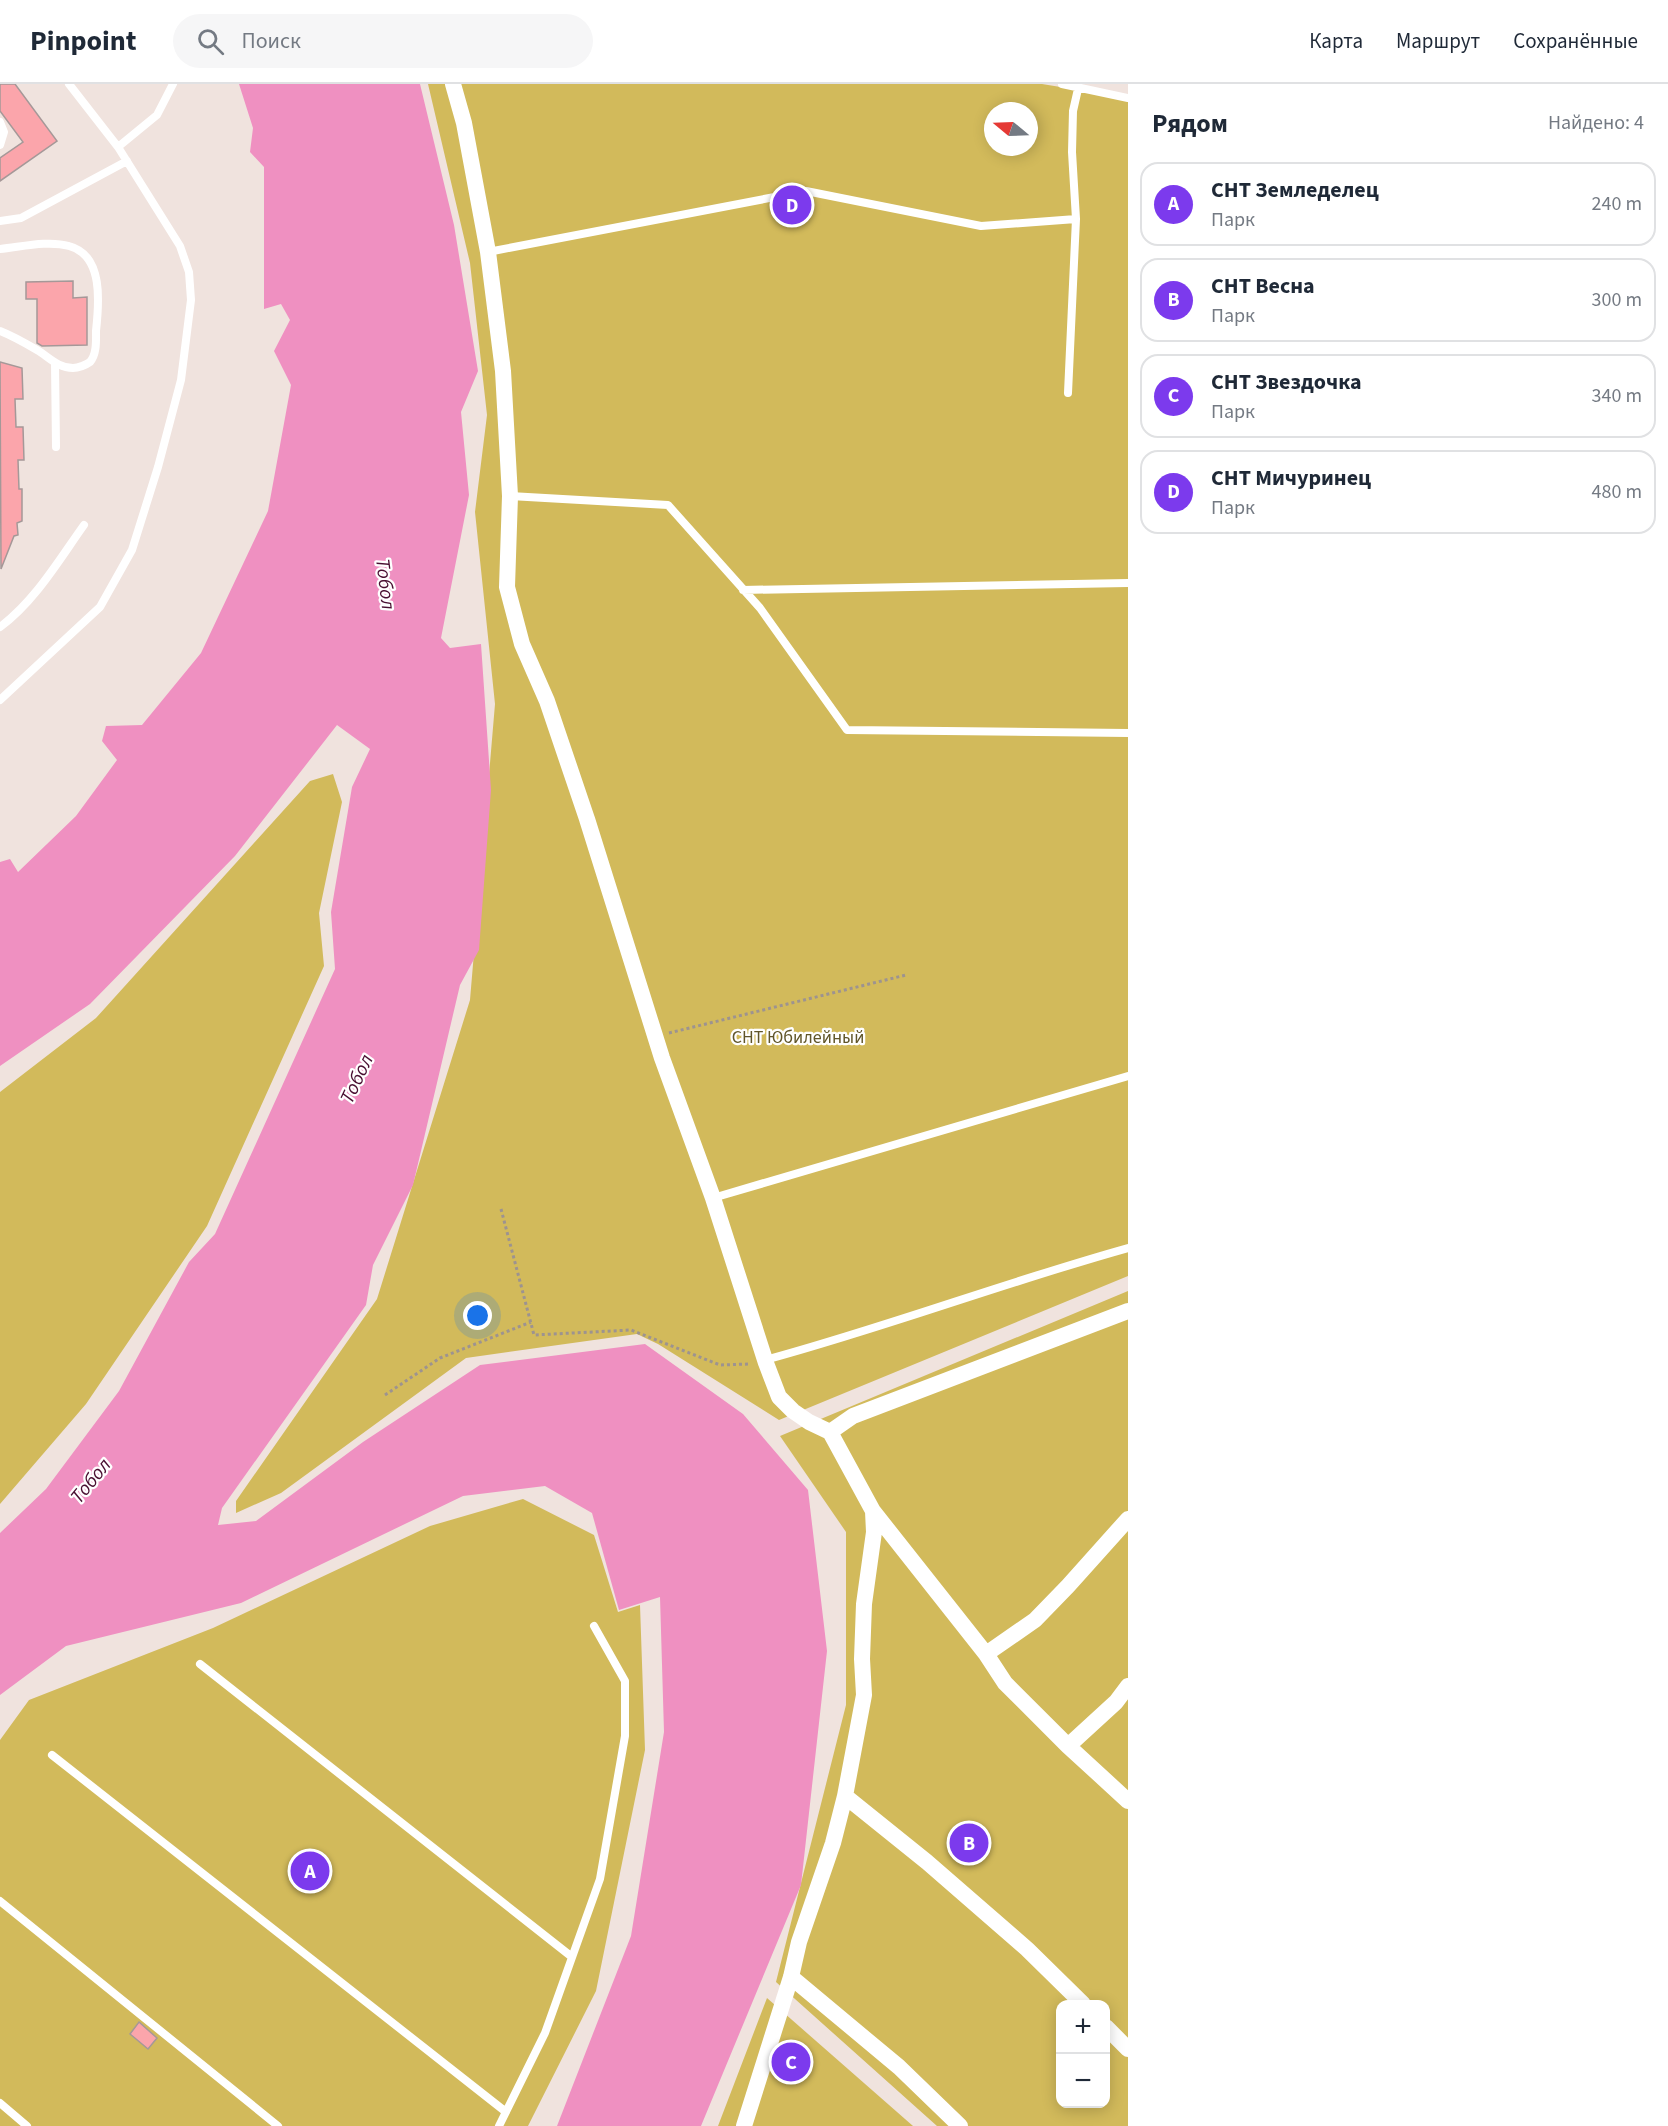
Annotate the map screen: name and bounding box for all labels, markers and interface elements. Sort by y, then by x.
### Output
search box [173,14,593,68]
text: Pinpoint [30,21,137,61]
icon: search [194,25,227,58]
text: Поиск [242,25,301,57]
text: Карта [1309,26,1363,56]
text: Маршрут [1396,26,1480,56]
text: Сохранённые [1513,26,1638,56]
north arrow [984,102,1038,156]
text: Рядом [1152,105,1228,142]
text: Найдено: 4 [1548,109,1644,137]
text: СНТ Земледелец [1211,174,1379,206]
pin: D [772,182,812,228]
text: A [1168,190,1179,218]
text: 240 m [1592,190,1642,218]
text: Парк [1211,206,1255,234]
text: СНТ Весна [1211,270,1315,302]
text: B [1167,286,1180,314]
text: 300 m [1592,286,1642,314]
text: Парк [1211,302,1255,330]
text: СНТ Звездочка [1211,366,1362,398]
text: C [1168,382,1179,410]
text: 340 m [1592,382,1642,410]
text: Парк [1211,398,1255,426]
text: СНТ Мичуринец [1211,462,1371,494]
text: D [1167,478,1180,506]
text: 480 m [1592,478,1642,506]
text: Парк [1211,494,1255,522]
water label: Тобол [368,557,402,611]
park label: СНТ Юбилейный [732,1025,864,1050]
water label: Тобол [333,1050,381,1108]
your location [463,1301,492,1330]
water label: Тобол [64,1452,118,1510]
pin: B [950,1820,988,1866]
pin: A [290,1848,330,1894]
map controls [1056,2000,1110,2108]
button: + [1056,2000,1110,2054]
pin: C [772,2040,810,2084]
button: − [1056,2054,1110,2108]

